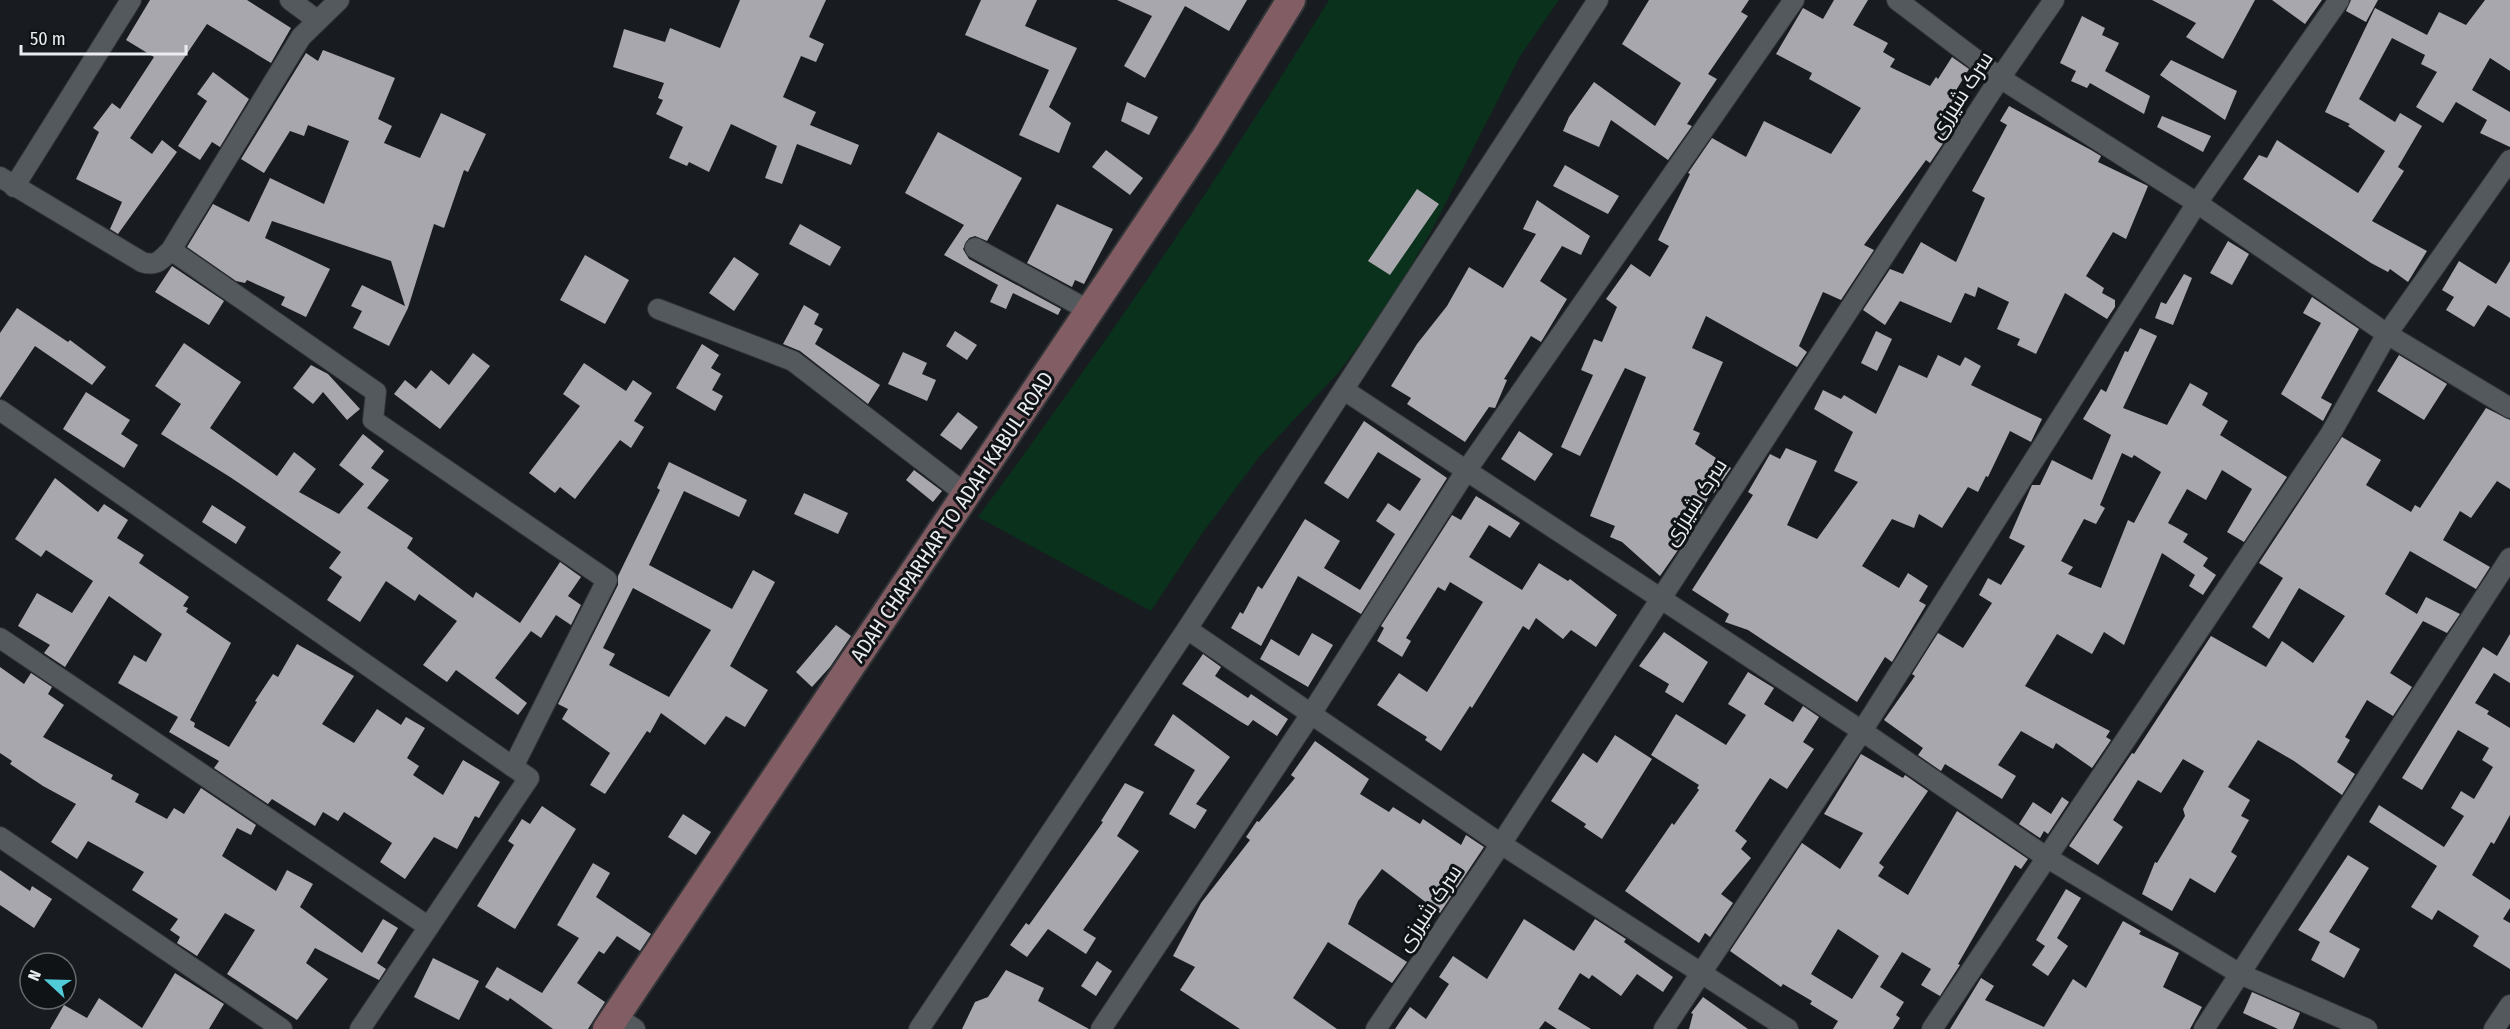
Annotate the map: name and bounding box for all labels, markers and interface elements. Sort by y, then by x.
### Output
scale bar [21,18,186,56]
text: 50 m [30,28,66,50]
street label: سرک شیرزی [1923,46,1999,144]
street label: ADAH CHAPARHAR TO ADAH KABUL ROAD [845,367,1059,667]
street label: سرک شیرزی [1657,453,1733,551]
street label: سرک شیرزی [1391,860,1467,956]
north arrow [18,951,78,1011]
text: N [24,968,45,984]

